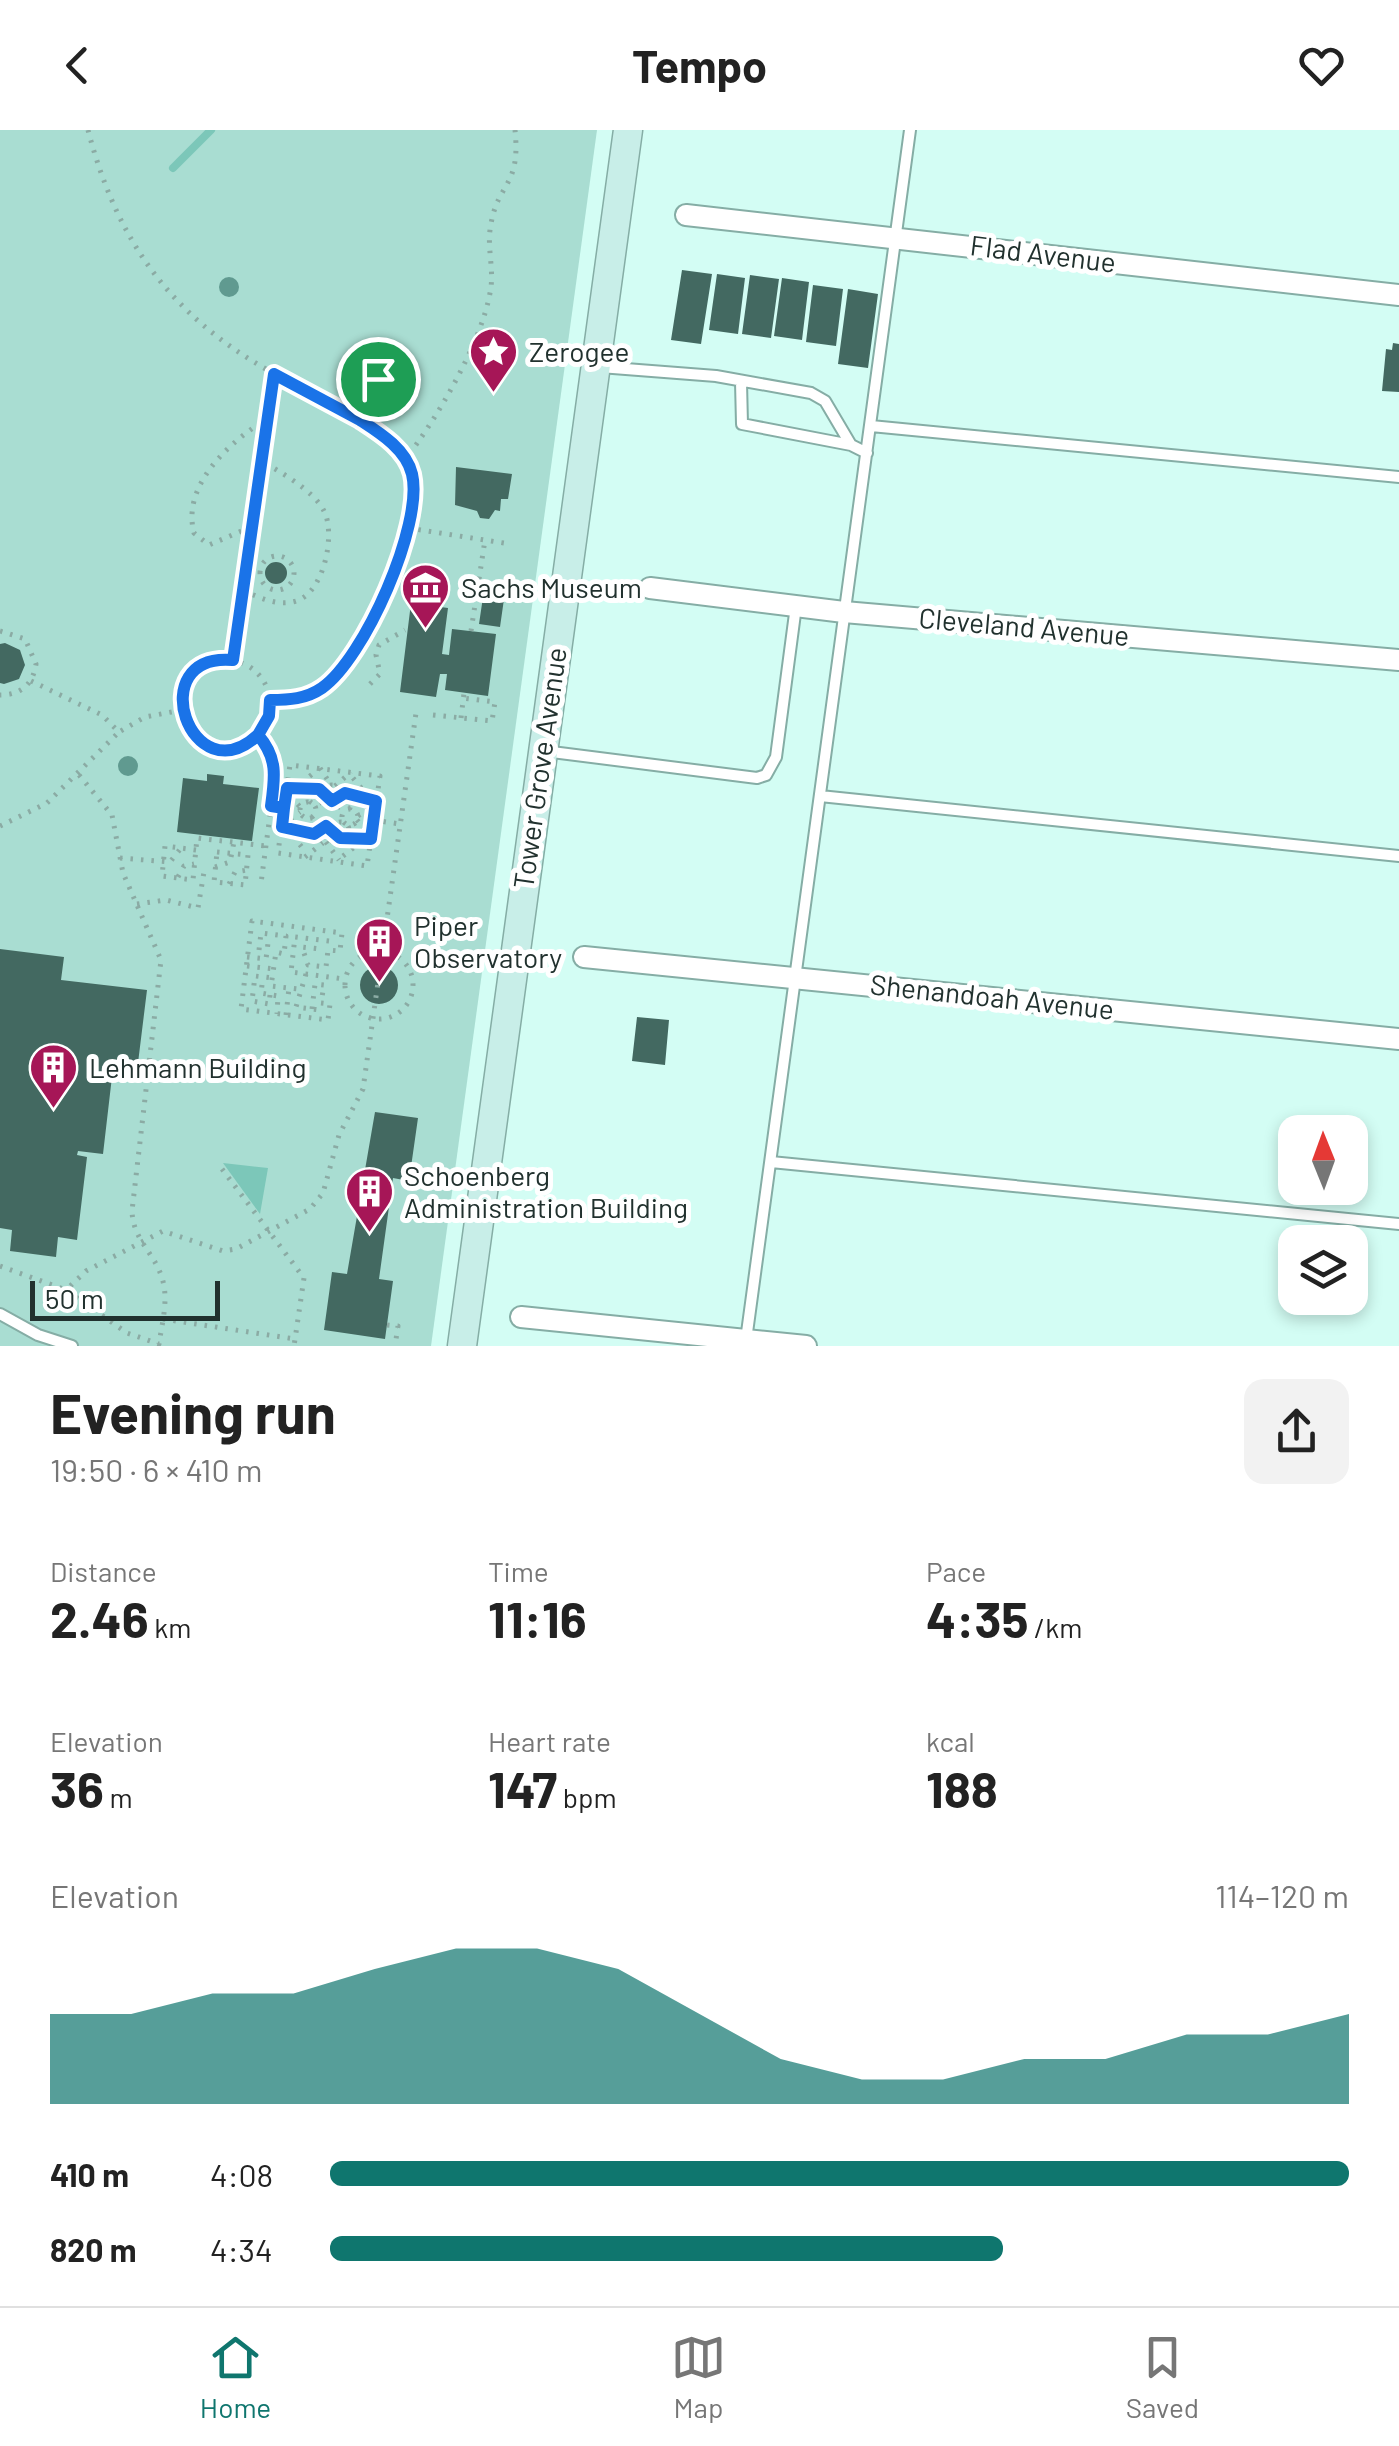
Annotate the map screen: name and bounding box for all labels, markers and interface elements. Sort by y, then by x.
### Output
icon: back [50,38,105,93]
text: Tempo [632,38,767,92]
icon: heart [1294,38,1349,93]
street label: Flad Avenue [968,227,1118,279]
place icon: Zerogee [468,326,520,394]
place label: Zerogee [529,334,629,368]
pin [336,337,421,422]
icon: arrive [351,352,406,407]
museum icon: Sachs Museum [400,562,452,630]
place label: Sachs Museum [461,570,642,604]
street label: Cleveland Avenue [917,600,1131,652]
street label: Tower Grove Avenue [505,645,573,891]
place label: Piper Observatory [414,908,562,974]
building icon: Piper Observatory [353,916,405,984]
street label: Shenandoah Avenue [868,966,1116,1026]
building icon: Lehmann Building [28,1042,80,1110]
place label: Lehmann Building [89,1050,306,1084]
north arrow [1278,1115,1368,1205]
map controls [1278,1115,1368,1315]
place label: Schoenberg Administration Building [404,1158,688,1224]
building icon: Schoenberg Administration Building [343,1166,395,1234]
button: layers [1278,1225,1368,1315]
scale bar [30,1276,220,1320]
text: 50 m [45,1281,104,1315]
text: Evening run [50,1379,336,1445]
button: share [1244,1379,1349,1484]
text: 19:50 · 6 × 410 m [50,1450,262,1488]
text: Distance [50,1554,157,1588]
text: Time [488,1554,549,1588]
text: Pace [926,1554,986,1588]
text: 2.46 [50,1588,149,1648]
text: 11:16 [488,1588,587,1648]
text: 4:35 [926,1588,1028,1648]
text: km [149,1610,191,1644]
text: /km [1028,1610,1082,1644]
text: Elevation [50,1724,163,1758]
text: Heart rate [488,1724,611,1758]
text: kcal [926,1724,975,1758]
text: 36 [50,1758,104,1818]
text: 147 [488,1758,557,1818]
text: 188 [926,1758,998,1818]
text: m [104,1780,133,1814]
text: bpm [557,1780,617,1814]
text: Elevation [50,1876,179,1914]
text: 114–120 m [1215,1876,1349,1914]
text: 410 m [50,2155,129,2193]
text: 4:08 [210,2155,273,2193]
text: 820 m [50,2230,137,2268]
text: 4:34 [210,2230,273,2268]
tab: Home [200,2330,271,2424]
tab: Map [671,2330,726,2424]
tab: Saved [1126,2330,1199,2424]

